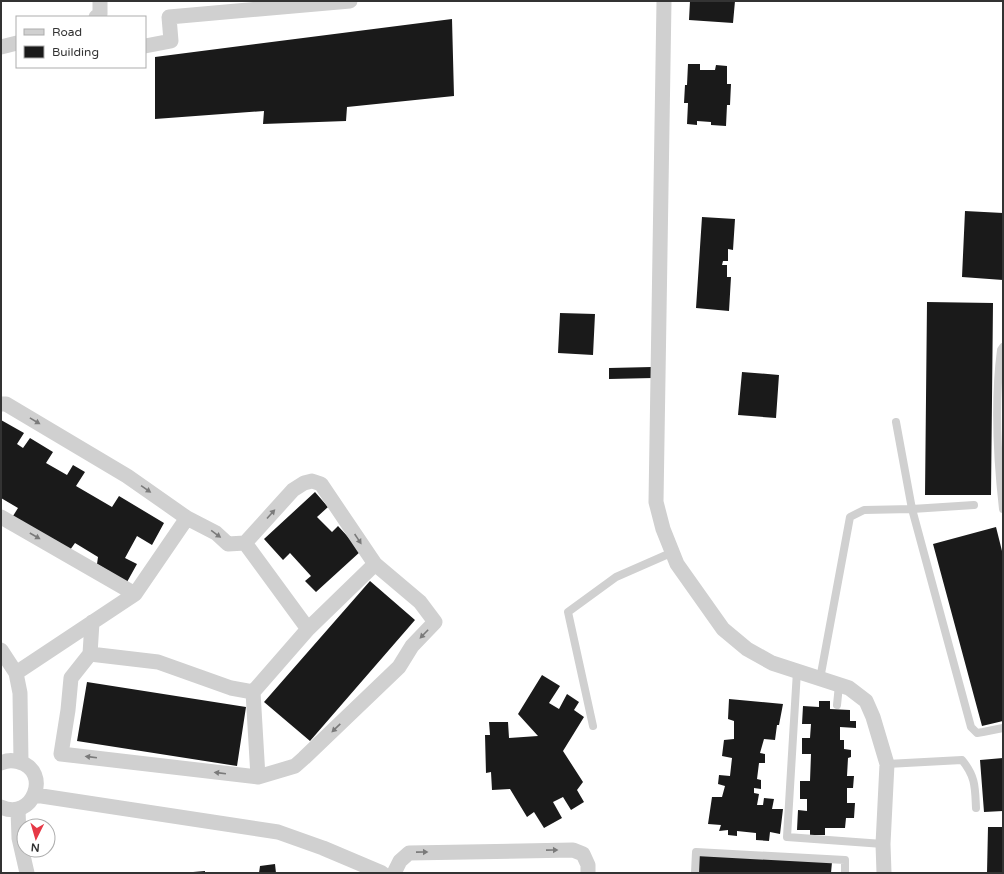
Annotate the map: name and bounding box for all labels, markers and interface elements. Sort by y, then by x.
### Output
legend [16,16,146,68]
text: Road [52,25,82,39]
text: Building [52,45,99,59]
one-way arrow [29,418,41,425]
one-way arrow [141,485,151,493]
one-way arrow [267,509,276,519]
one-way arrow [210,530,221,538]
one-way arrow [29,533,41,540]
one-way arrow [354,534,362,544]
one-way arrow [419,629,429,639]
one-way arrow [331,723,341,733]
one-way arrow [85,754,97,760]
one-way arrow [214,769,226,776]
north arrow [16,818,56,858]
text: N [30,841,40,854]
one-way arrow [546,847,559,853]
one-way arrow [416,849,429,855]

